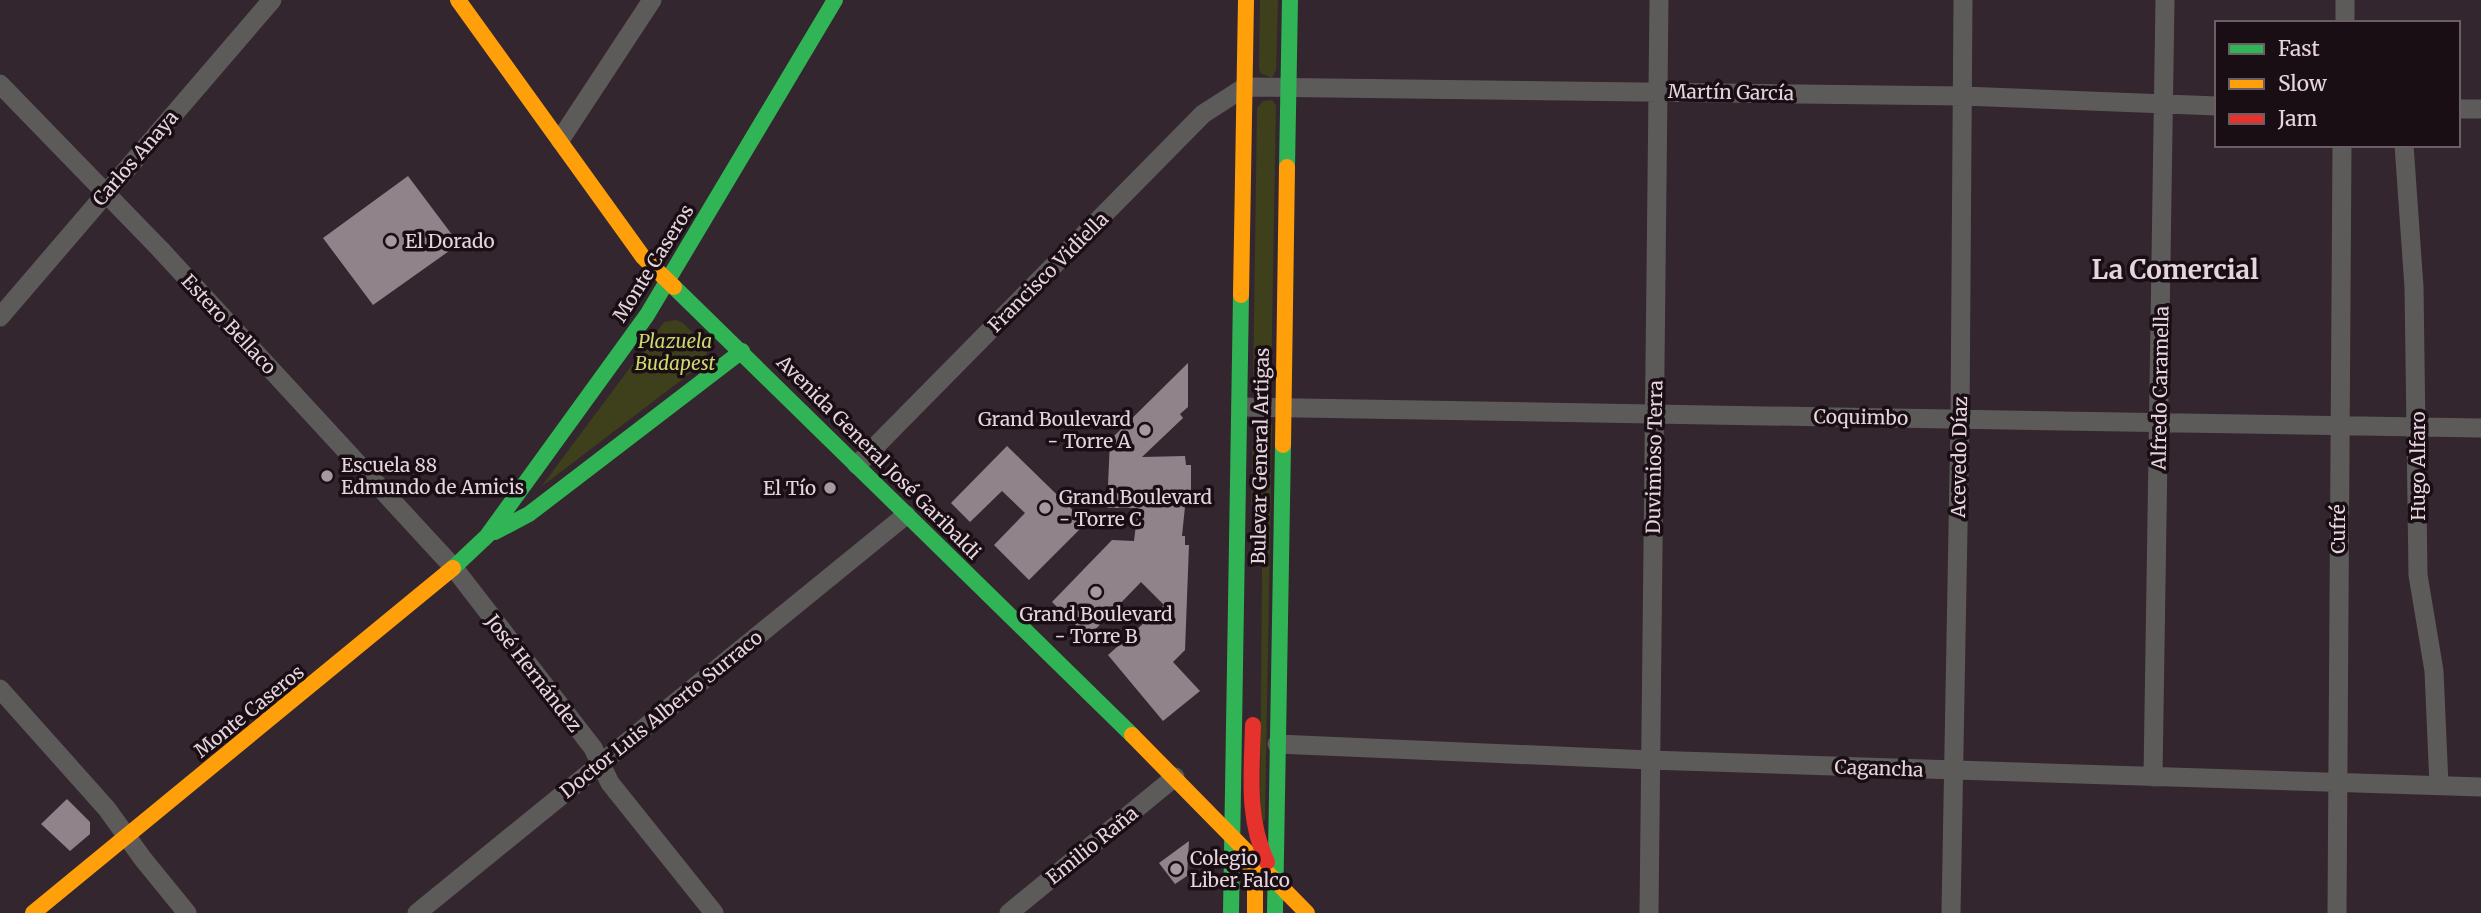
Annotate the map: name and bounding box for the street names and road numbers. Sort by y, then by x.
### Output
street label: Martín García [1668,79,1794,105]
street label: Carlos Anaya [87,105,183,211]
street label: Monte Caseros [607,200,699,326]
street label: Francisco Vidiella [983,207,1113,337]
street label: Estero Bellaco [177,269,281,379]
street label: Alfredo Caramella [2147,306,2173,471]
street label: Bulevar General Artigas [1246,347,1274,565]
street label: Avenida General José Garibaldi [771,349,986,564]
street label: Duvimioso Terra [1641,380,1667,534]
street label: Acevedo Díaz [1946,396,1972,519]
street label: Coquimbo [1814,404,1908,430]
street label: Hugo Alfaro [2406,411,2430,521]
street label: Cufré [2326,504,2350,554]
street label: José Hernández [480,609,587,736]
street label: Doctor Luis Alberto Surraco [555,625,767,803]
street label: Monte Caseros [189,659,309,763]
street label: Cagancha [1834,754,1924,782]
street label: Emilio Raña [1041,801,1143,889]

